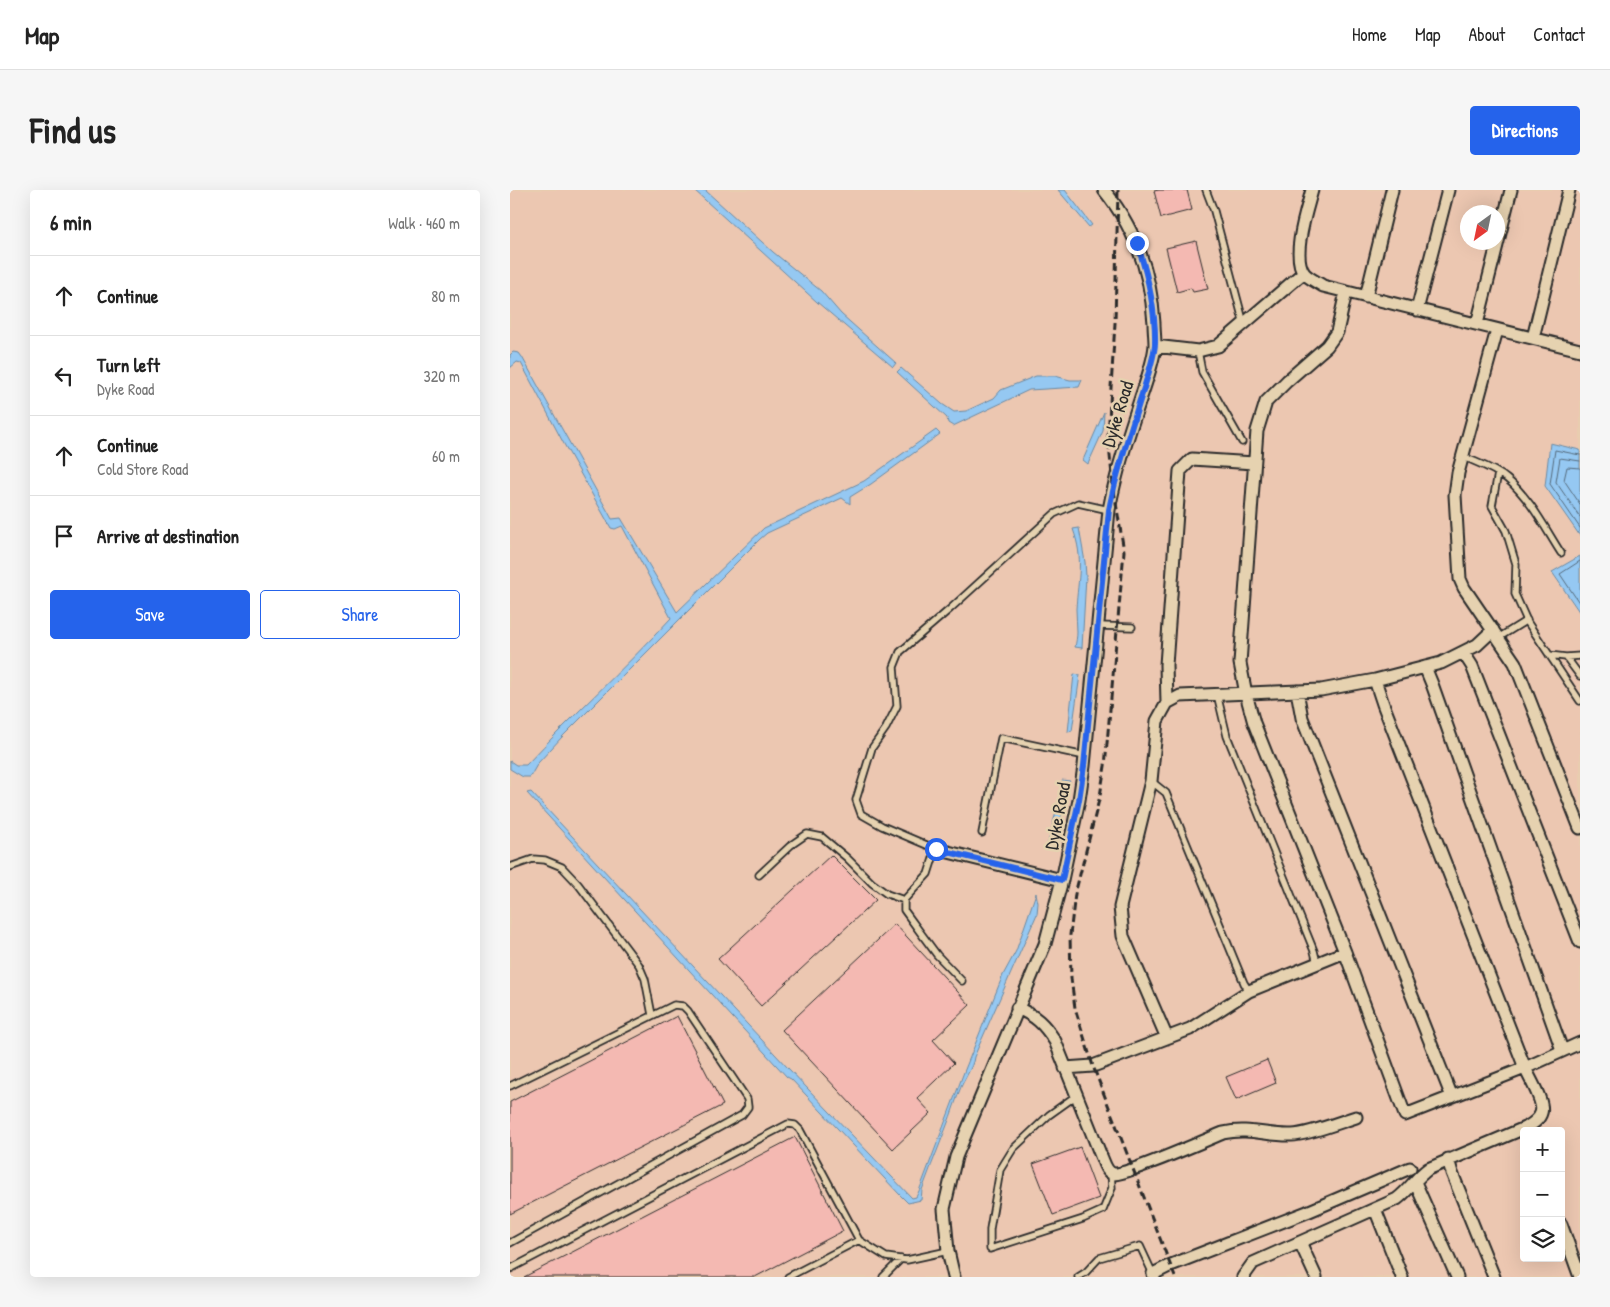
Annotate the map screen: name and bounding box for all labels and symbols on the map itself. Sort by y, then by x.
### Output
north arrow [1460,205,1505,250]
route end [1126,232,1149,255]
street label: Dyke Road [1095,377,1140,450]
street label: Dyke Road [1038,780,1076,852]
route start [925,838,948,861]

